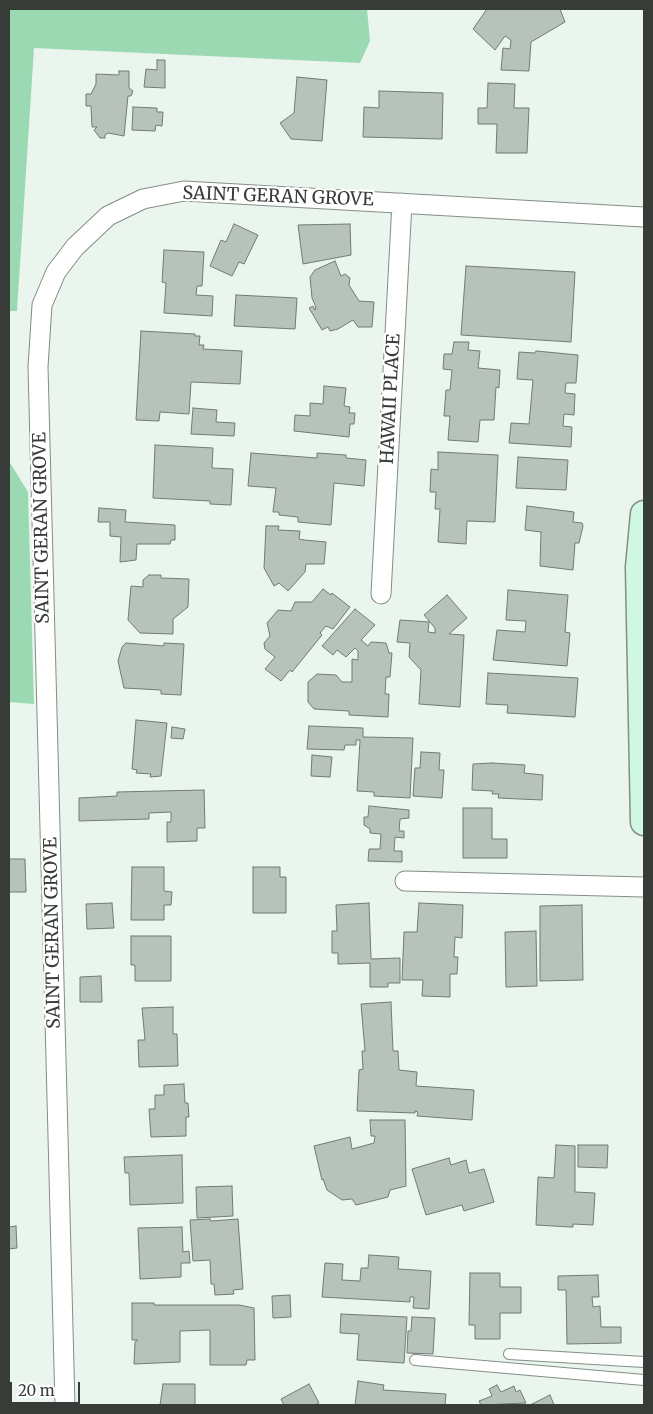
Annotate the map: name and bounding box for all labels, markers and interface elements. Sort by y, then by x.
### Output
street label: SAINT GERAN GROVE [182,183,374,211]
street label: HAWAII PLACE [377,333,405,465]
street label: SAINT GERAN GROVE [30,432,54,624]
street label: SAINT GERAN GROVE [41,837,65,1029]
scale bar [12,1372,82,1404]
text: 20 m [18,1381,55,1400]

